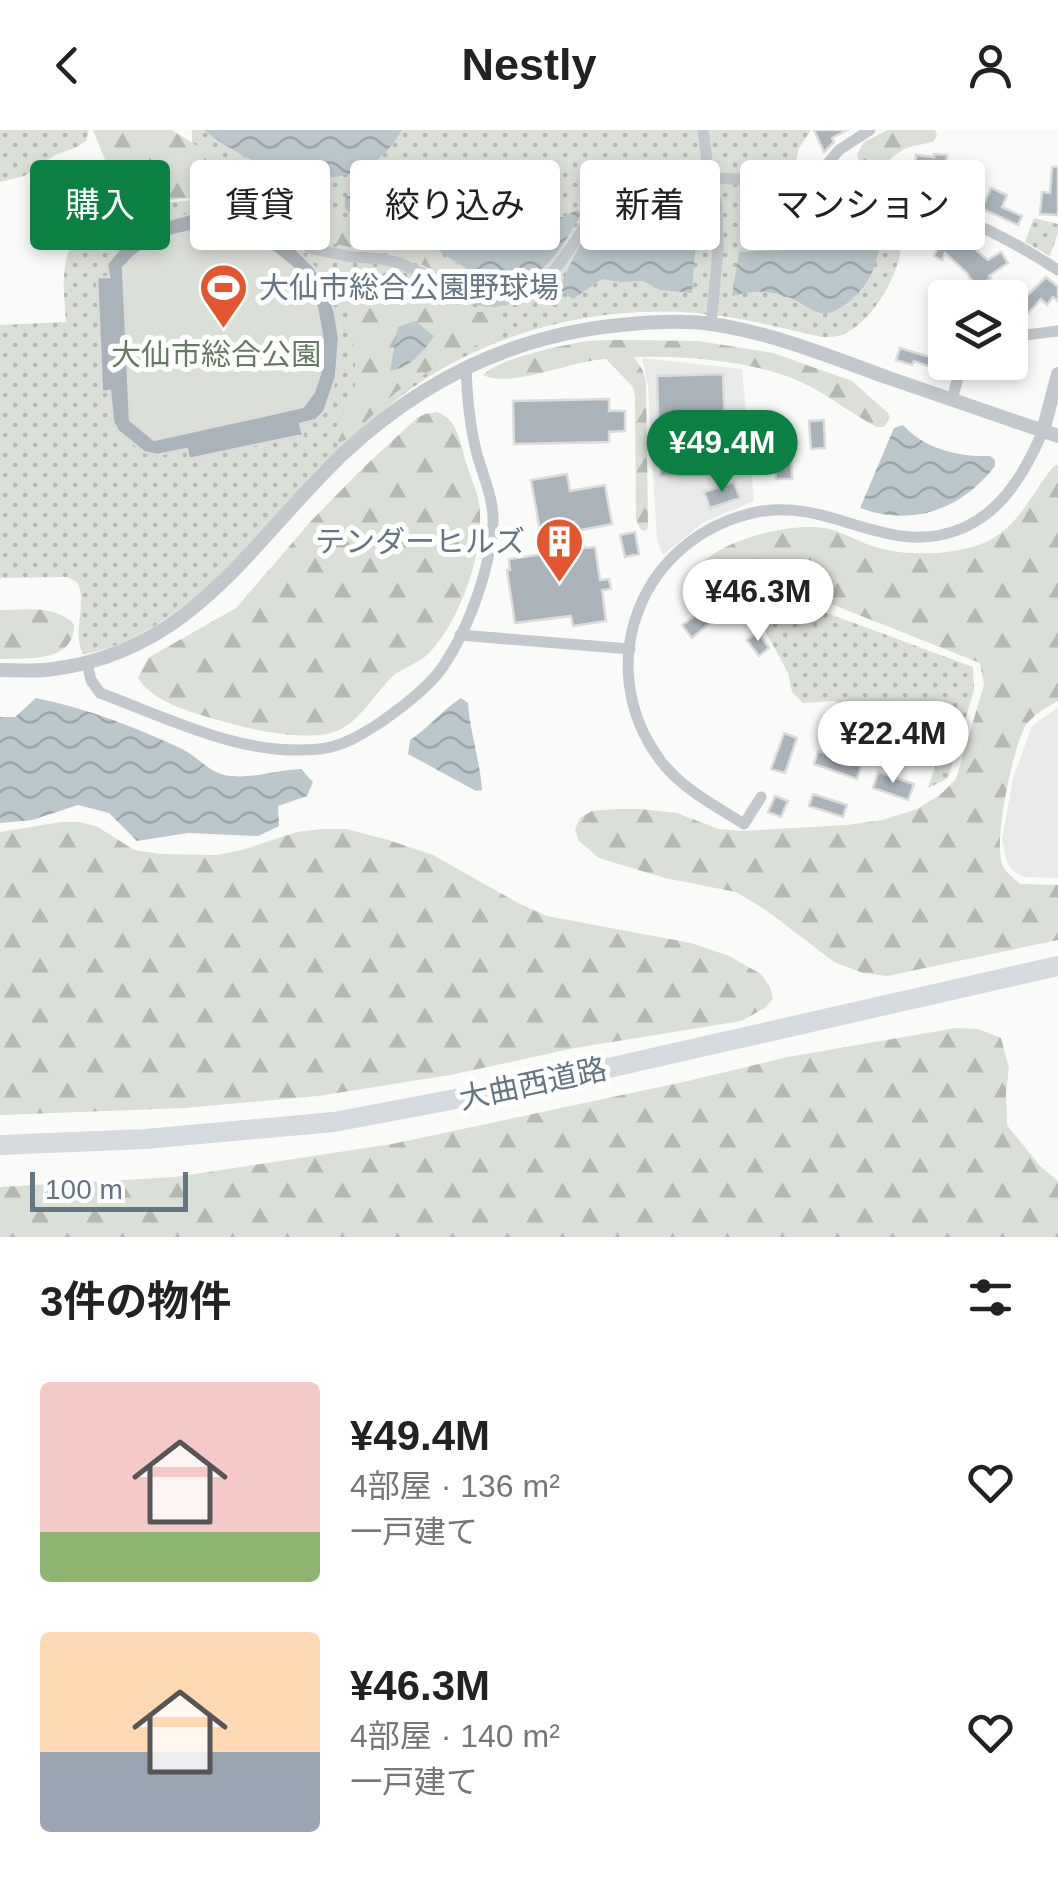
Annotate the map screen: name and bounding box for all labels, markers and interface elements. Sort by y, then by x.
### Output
icon: back [40,38,95,93]
icon: person [963,38,1018,93]
text: Nestly [461,39,597,90]
chip: 購入 [30,160,170,250]
chip: 賃貸 [190,160,330,250]
chip: 絞り込み [350,160,560,250]
chip: 新着 [580,160,720,250]
chip: マンション [740,160,985,250]
sports icon: 大仙市総合公園野球場 [198,262,250,330]
place label: 大仙市総合公園野球場 [259,271,559,304]
map controls [928,280,1028,380]
button: layers [928,280,1028,380]
park label: 大仙市総合公園 [111,338,321,371]
pin: ¥49.4M [641,410,803,495]
text: ¥49.4M [669,424,775,460]
building icon: テンダーヒルズ [534,516,586,584]
place label: テンダーヒルズ [315,525,525,558]
pin: ¥46.3M [677,559,839,644]
text: ¥46.3M [705,573,811,609]
pin: ¥22.4M [812,701,974,786]
text: ¥22.4M [840,715,946,751]
street label: 大曲西道路 [456,1052,610,1115]
scale bar [30,1167,188,1212]
text: 100 m [45,1174,123,1205]
icon: filters [963,1270,1018,1325]
text: 3件の物件 [40,1278,231,1325]
text: ¥49.4M [350,1412,490,1459]
icon: home [120,1422,240,1542]
icon: heart [963,1455,1018,1510]
text: 4部屋 · 136 m² [350,1468,560,1504]
text: 一戸建て [350,1514,478,1550]
text: ¥46.3M [350,1662,490,1709]
icon: home [120,1672,240,1792]
icon: heart [963,1705,1018,1760]
text: 4部屋 · 140 m² [350,1718,560,1754]
text: 一戸建て [350,1764,478,1800]

